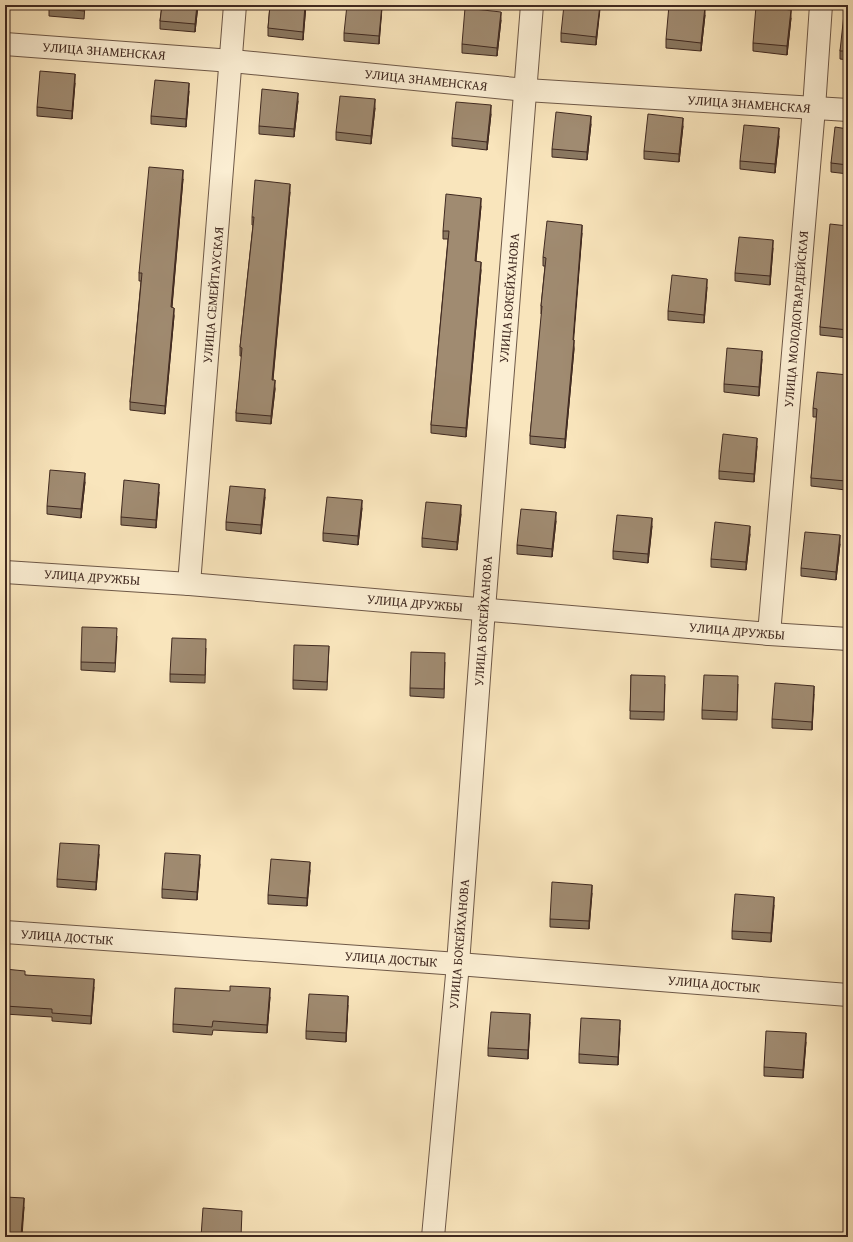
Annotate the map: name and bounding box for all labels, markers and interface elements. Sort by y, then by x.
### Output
street label: УЛИЦА ЗНАМЕНСКАЯ [42,37,167,65]
street label: УЛИЦА ЗНАМЕНСКАЯ [364,64,489,96]
street label: УЛИЦА ЗНАМЕНСКАЯ [687,90,812,118]
street label: УЛИЦА СЕМЕЙТАУСКАЯ [198,226,228,364]
street label: УЛИЦА МОЛОДОГВАРДЕЙСКАЯ [779,230,813,408]
street label: УЛИЦА БОКЕЙХАНОВА [494,232,524,364]
street label: УЛИЦА БОКЕЙХАНОВА [469,555,497,687]
street label: УЛИЦА ДРУЖБЫ [43,564,141,590]
street label: УЛИЦА ДРУЖБЫ [366,589,464,617]
street label: УЛИЦА ДРУЖБЫ [688,617,786,645]
street label: УЛИЦА БОКЕЙХАНОВА [444,878,474,1010]
street label: УЛИЦА ДОСТЫК [20,924,114,950]
street label: УЛИЦА ДОСТЫК [344,946,438,972]
street label: УЛИЦА ДОСТЫК [667,970,761,998]

